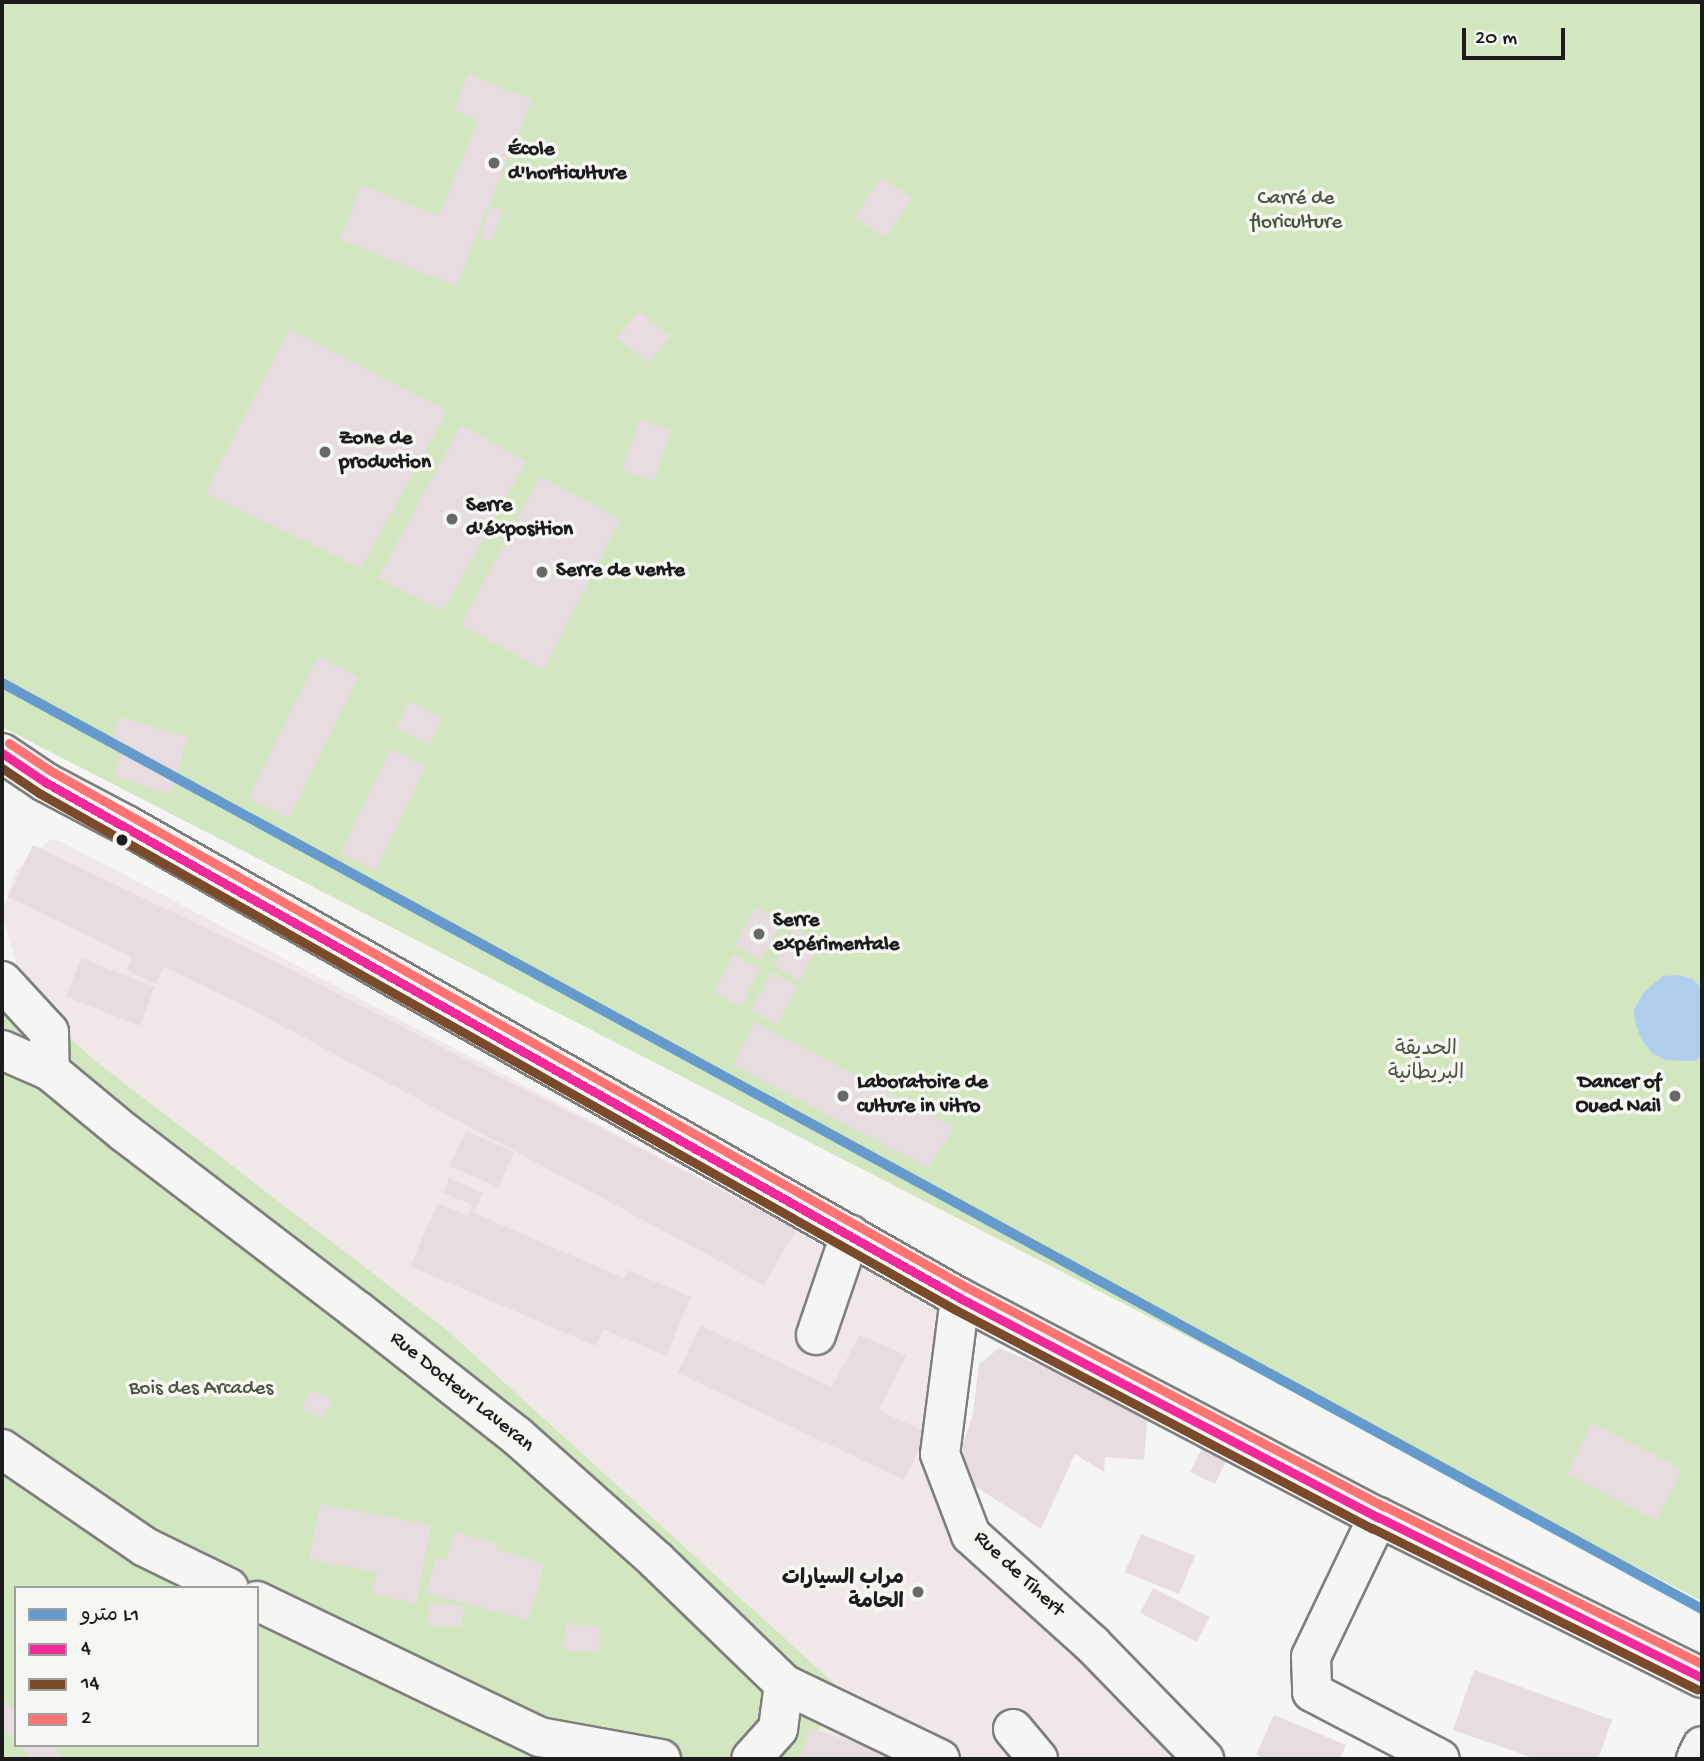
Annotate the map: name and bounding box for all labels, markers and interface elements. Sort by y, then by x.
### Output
scale bar [1466,14,1569,58]
text: 20 m [1475,27,1517,52]
place label: École d'horticulture [508,138,627,188]
marker: École d'horticulture [486,155,502,171]
park label: Carré de floriculture [1250,187,1342,237]
place label: Zone de production [339,427,431,477]
marker: Zone de production [317,444,333,460]
place label: Serre d'éxposition [466,494,573,544]
marker: Serre d'éxposition [444,511,460,527]
place label: Serre de vente [556,559,685,585]
marker: Serre de vente [534,564,550,580]
unlabelled marker [115,833,129,847]
place label: Serre expérimentale [773,909,899,959]
marker: Serre expérimentale [751,926,767,942]
park label: الحديقة البريطانية [1388,1038,1464,1088]
place label: Laboratoire de culture in vitro [857,1071,988,1121]
place label: Dancer of Oued Nail [1576,1071,1661,1121]
marker: Laboratoire de culture in vitro [835,1088,851,1104]
marker: Dancer of Oued Nail [1667,1088,1683,1104]
street label: Rue Docteur Laveran [384,1327,538,1459]
park label: Bois des Arcades [129,1377,273,1403]
street label: Rue de Tihert [967,1526,1069,1624]
place label: مراب السيارات الحامة [782,1567,904,1617]
marker: مراب السيارات الحامة [910,1584,926,1600]
legend [14,1586,259,1747]
text: مترو L1 [81,1604,139,1629]
text: 4 [81,1637,91,1662]
text: 14 [81,1672,99,1697]
text: 2 [81,1707,91,1732]

